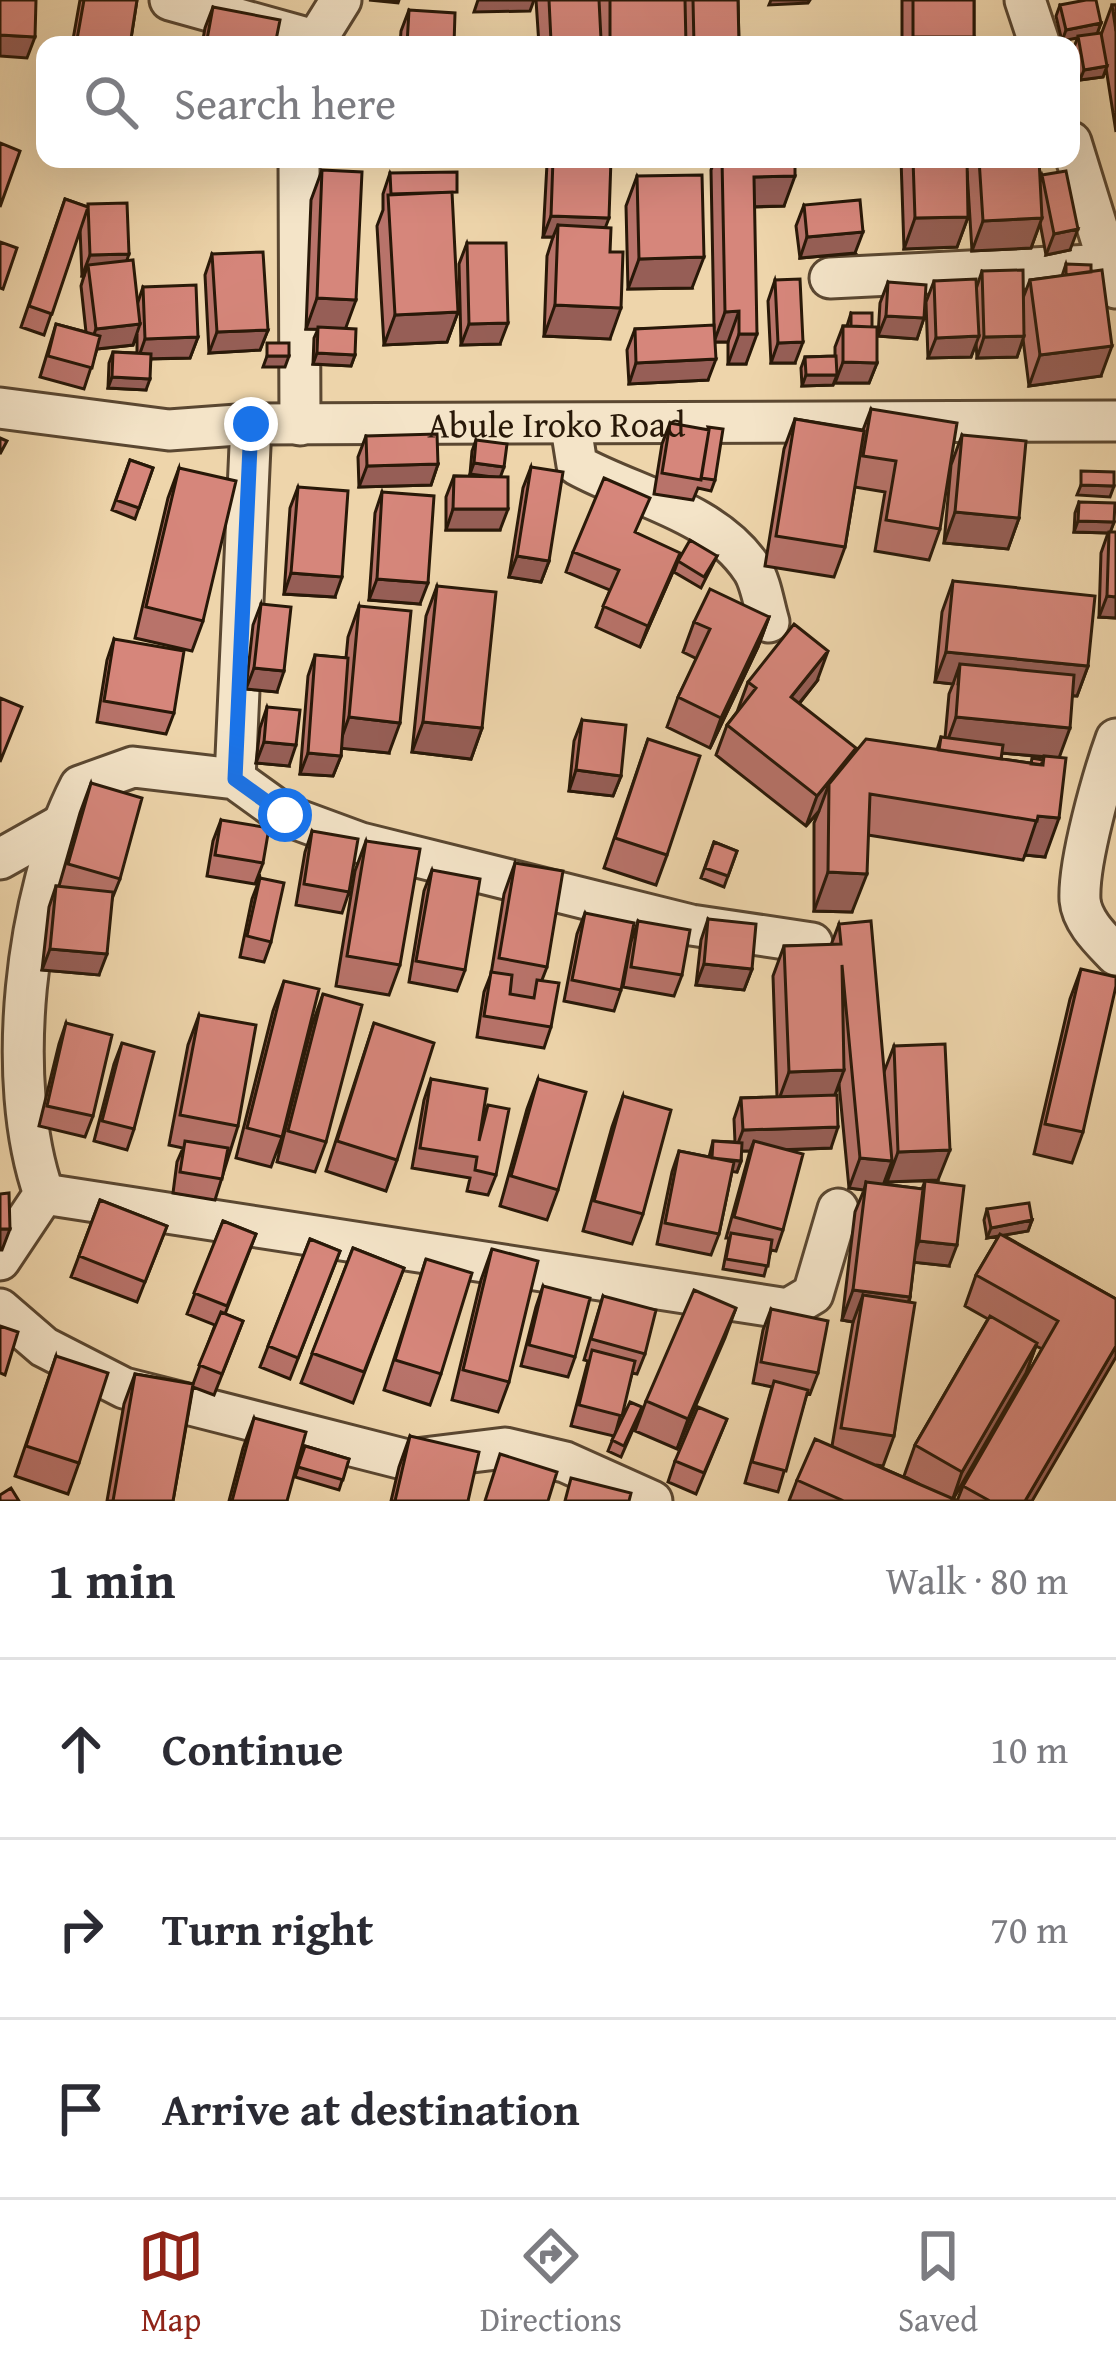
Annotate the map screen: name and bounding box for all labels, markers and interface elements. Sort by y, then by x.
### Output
search box [36,36,1080,168]
icon: search [78,69,144,135]
text: Search here [174,70,396,135]
street label: Abule Iroko Road [427,396,685,450]
route end [224,397,278,451]
route start [258,788,312,842]
text: 1 min [48,1542,175,1617]
text: Walk · 80 m [886,1551,1068,1608]
icon: ahead [48,1716,114,1782]
text: Continue [162,1716,343,1781]
text: 10 m [990,1720,1068,1777]
icon: right [48,1896,114,1962]
text: Turn right [162,1896,374,1961]
text: 70 m [990,1900,1068,1957]
icon: arrive [48,2076,114,2142]
text: Arrive at destination [162,2076,580,2141]
tab: Map [138,2223,204,2343]
tab: Directions [480,2223,622,2343]
tab: Saved [898,2223,978,2343]

